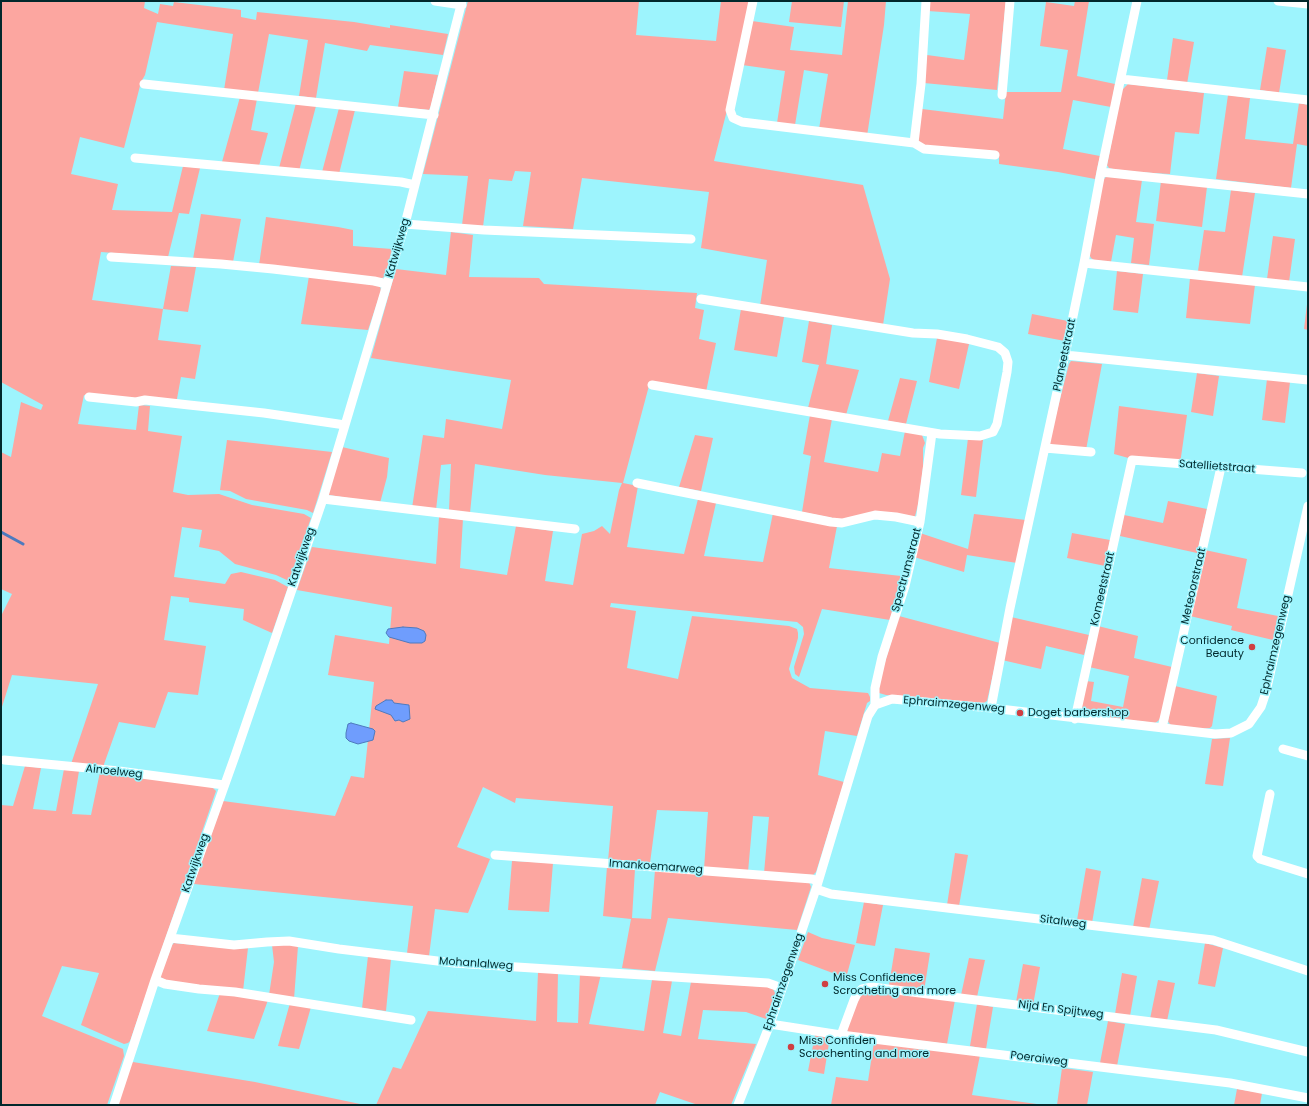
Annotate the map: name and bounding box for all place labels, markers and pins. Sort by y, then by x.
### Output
place label: Confidence Beauty [1180,634,1244,660]
marker: Confidence Beauty [1247,642,1257,652]
place label: Doget barbershop [1028,706,1129,720]
marker: Doget barbershop [1015,708,1025,718]
place label: Miss Confidence Scrocheting and more [833,971,956,997]
marker: Miss Confidence Scrocheting and more [820,979,830,989]
place label: Miss Confiden Scrochenting and more [799,1034,929,1060]
marker: Miss Confiden Scrochenting and more [786,1042,796,1052]

